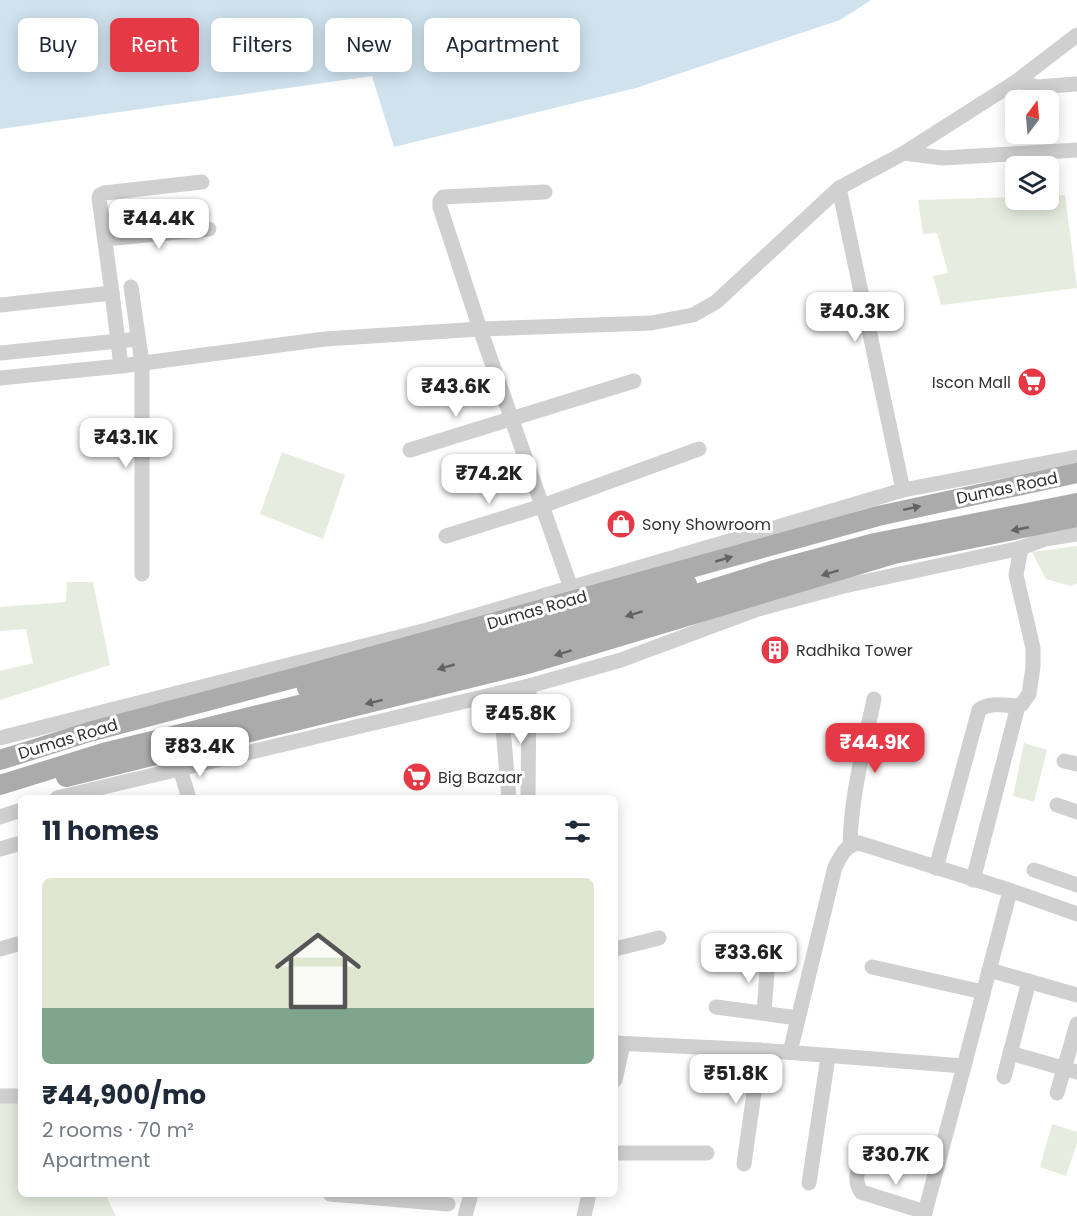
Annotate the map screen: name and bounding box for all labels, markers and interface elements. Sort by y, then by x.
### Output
chip: Buy [18,18,98,72]
chip: Rent [110,18,199,72]
chip: Filters [211,18,313,72]
chip: New [325,18,412,72]
chip: Apartment [424,18,580,72]
north arrow [1005,90,1059,144]
map controls [1005,90,1059,210]
button: layers [1005,156,1059,210]
pin: ₹44.4K [110,199,208,250]
text: ₹44.4K [123,204,195,232]
pin: ₹40.3K [806,292,904,343]
text: ₹40.3K [820,297,890,325]
supermarket icon: Iscon Mall [1016,366,1048,398]
pin: ₹43.6K [407,367,505,418]
place label: Iscon Mall [932,371,1011,394]
text: ₹43.6K [421,372,491,400]
pin: ₹43.1K [77,418,175,469]
text: ₹43.1K [94,423,158,451]
pin: ₹74.2K [440,454,538,505]
text: ₹74.2K [455,459,523,487]
street label: Dumas Road [954,466,1060,510]
one-way arrow [903,503,922,513]
shop icon: Sony Showroom [605,508,637,540]
place label: Sony Showroom [642,513,771,536]
one-way arrow [1010,524,1029,534]
one-way arrow [715,553,733,563]
one-way arrow [821,569,839,578]
street label: Dumas Road [484,585,590,635]
one-way arrow [625,610,643,619]
building icon: Radhika Tower [759,634,791,666]
place label: Radhika Tower [796,639,913,662]
one-way arrow [554,649,572,658]
one-way arrow [437,663,455,672]
pin: ₹45.8K [472,694,570,745]
one-way arrow [365,697,383,707]
text: ₹45.8K [485,699,557,727]
street label: Dumas Road [15,713,121,765]
pin: ₹44.9K [826,723,924,774]
pin: ₹83.4K [151,727,249,778]
text: ₹44.9K [840,728,910,756]
text: ₹83.4K [165,732,235,760]
supermarket icon: Big Bazaar [401,761,433,793]
place label: Big Bazaar [438,766,522,789]
text: 11 homes [42,813,159,849]
icon: filters [561,815,594,848]
icon: home [264,917,372,1025]
pin: ₹33.6K [700,933,798,984]
text: ₹33.6K [715,938,783,966]
pin: ₹51.8K [687,1054,785,1105]
text: ₹51.8K [703,1059,769,1087]
text: ₹44,900/mo [42,1077,206,1113]
text: 2 rooms · 70 m² [42,1116,194,1144]
pin: ₹30.7K [847,1135,945,1186]
text: ₹30.7K [862,1140,930,1168]
text: Apartment [42,1146,150,1174]

